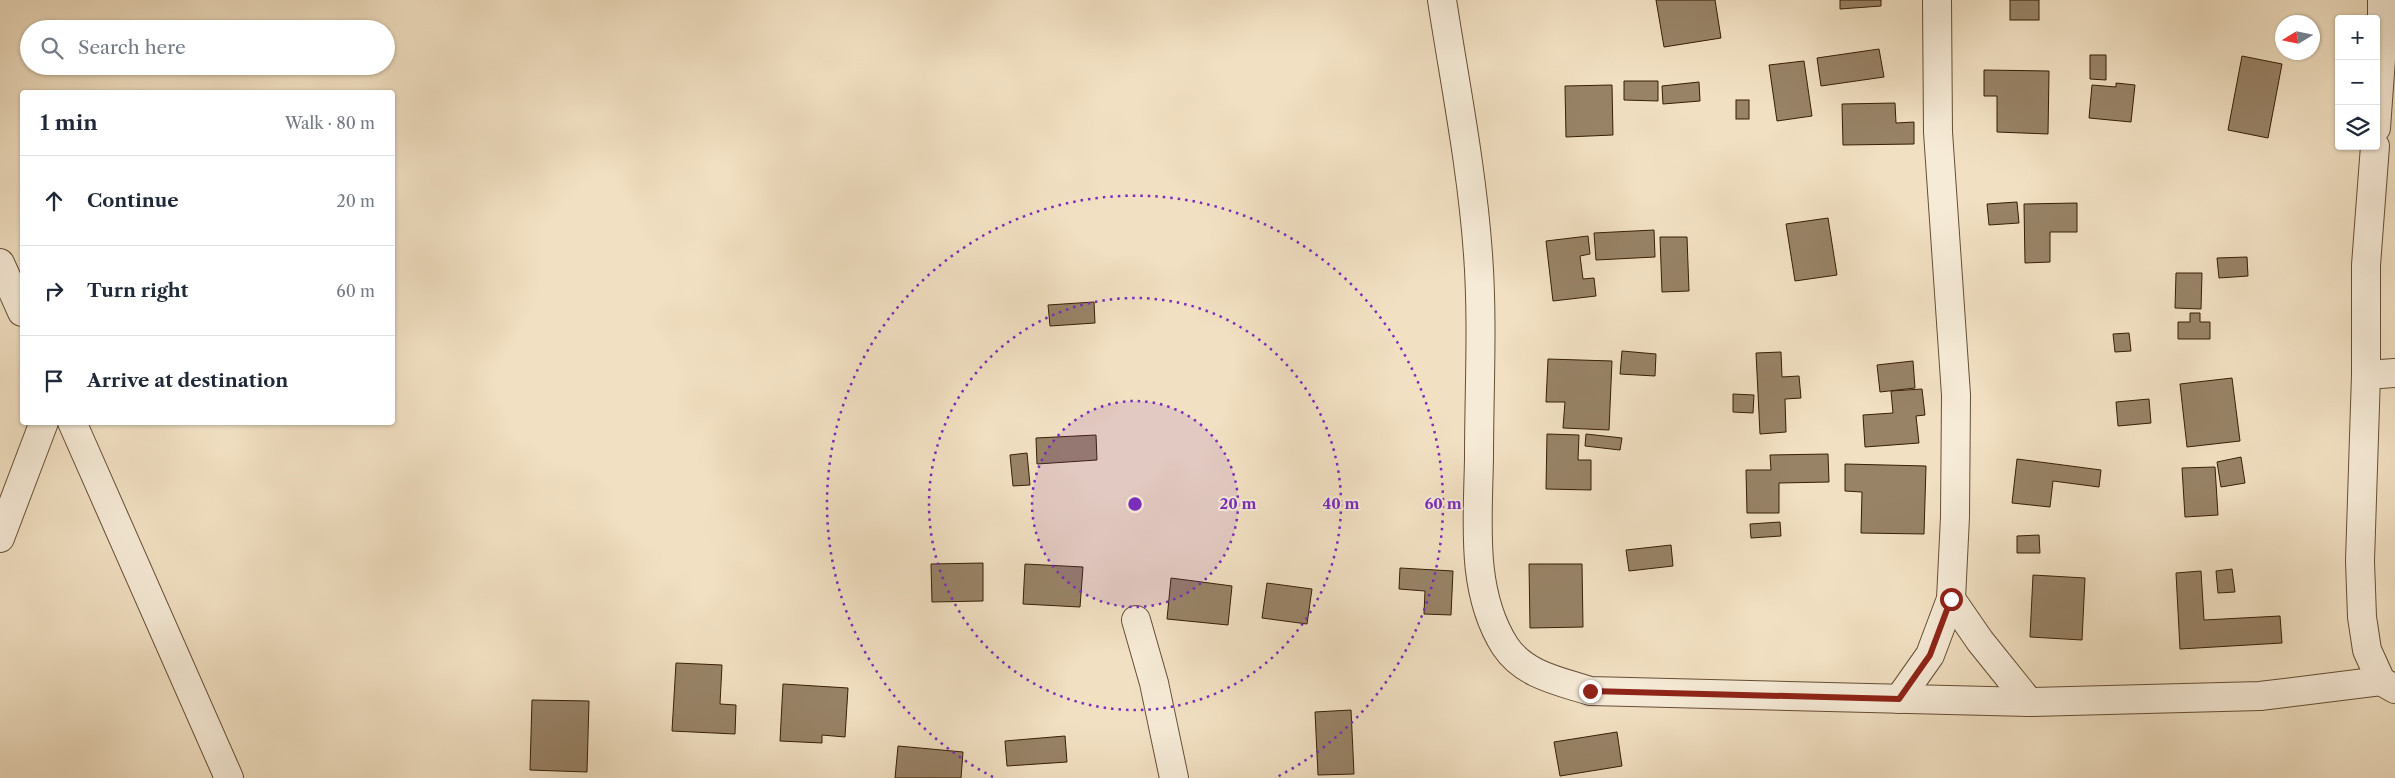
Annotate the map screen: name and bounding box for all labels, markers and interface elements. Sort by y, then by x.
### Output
north arrow [2275,15,2320,60]
map controls [2335,15,2380,150]
button: + [2335,15,2380,60]
search box [20,20,395,75]
icon: search [38,34,66,62]
text: Search here [78,36,186,59]
button: − [2335,60,2380,105]
button: layers [2335,105,2380,150]
text: 1 min [40,110,98,135]
text: Walk · 80 m [285,113,375,133]
icon: ahead [40,187,68,215]
text: Continue [87,189,179,212]
text: 20 m [336,191,375,211]
icon: right [40,277,68,305]
text: Turn right [87,279,188,302]
text: 60 m [336,281,375,301]
icon: arrive [40,367,68,395]
text: Arrive at destination [87,369,288,392]
text: 20 m [1219,494,1257,513]
text: 40 m [1322,494,1360,513]
text: 60 m [1424,494,1462,513]
centre of rings [1126,495,1144,513]
route start [1940,588,1963,611]
route end [1579,680,1602,703]

